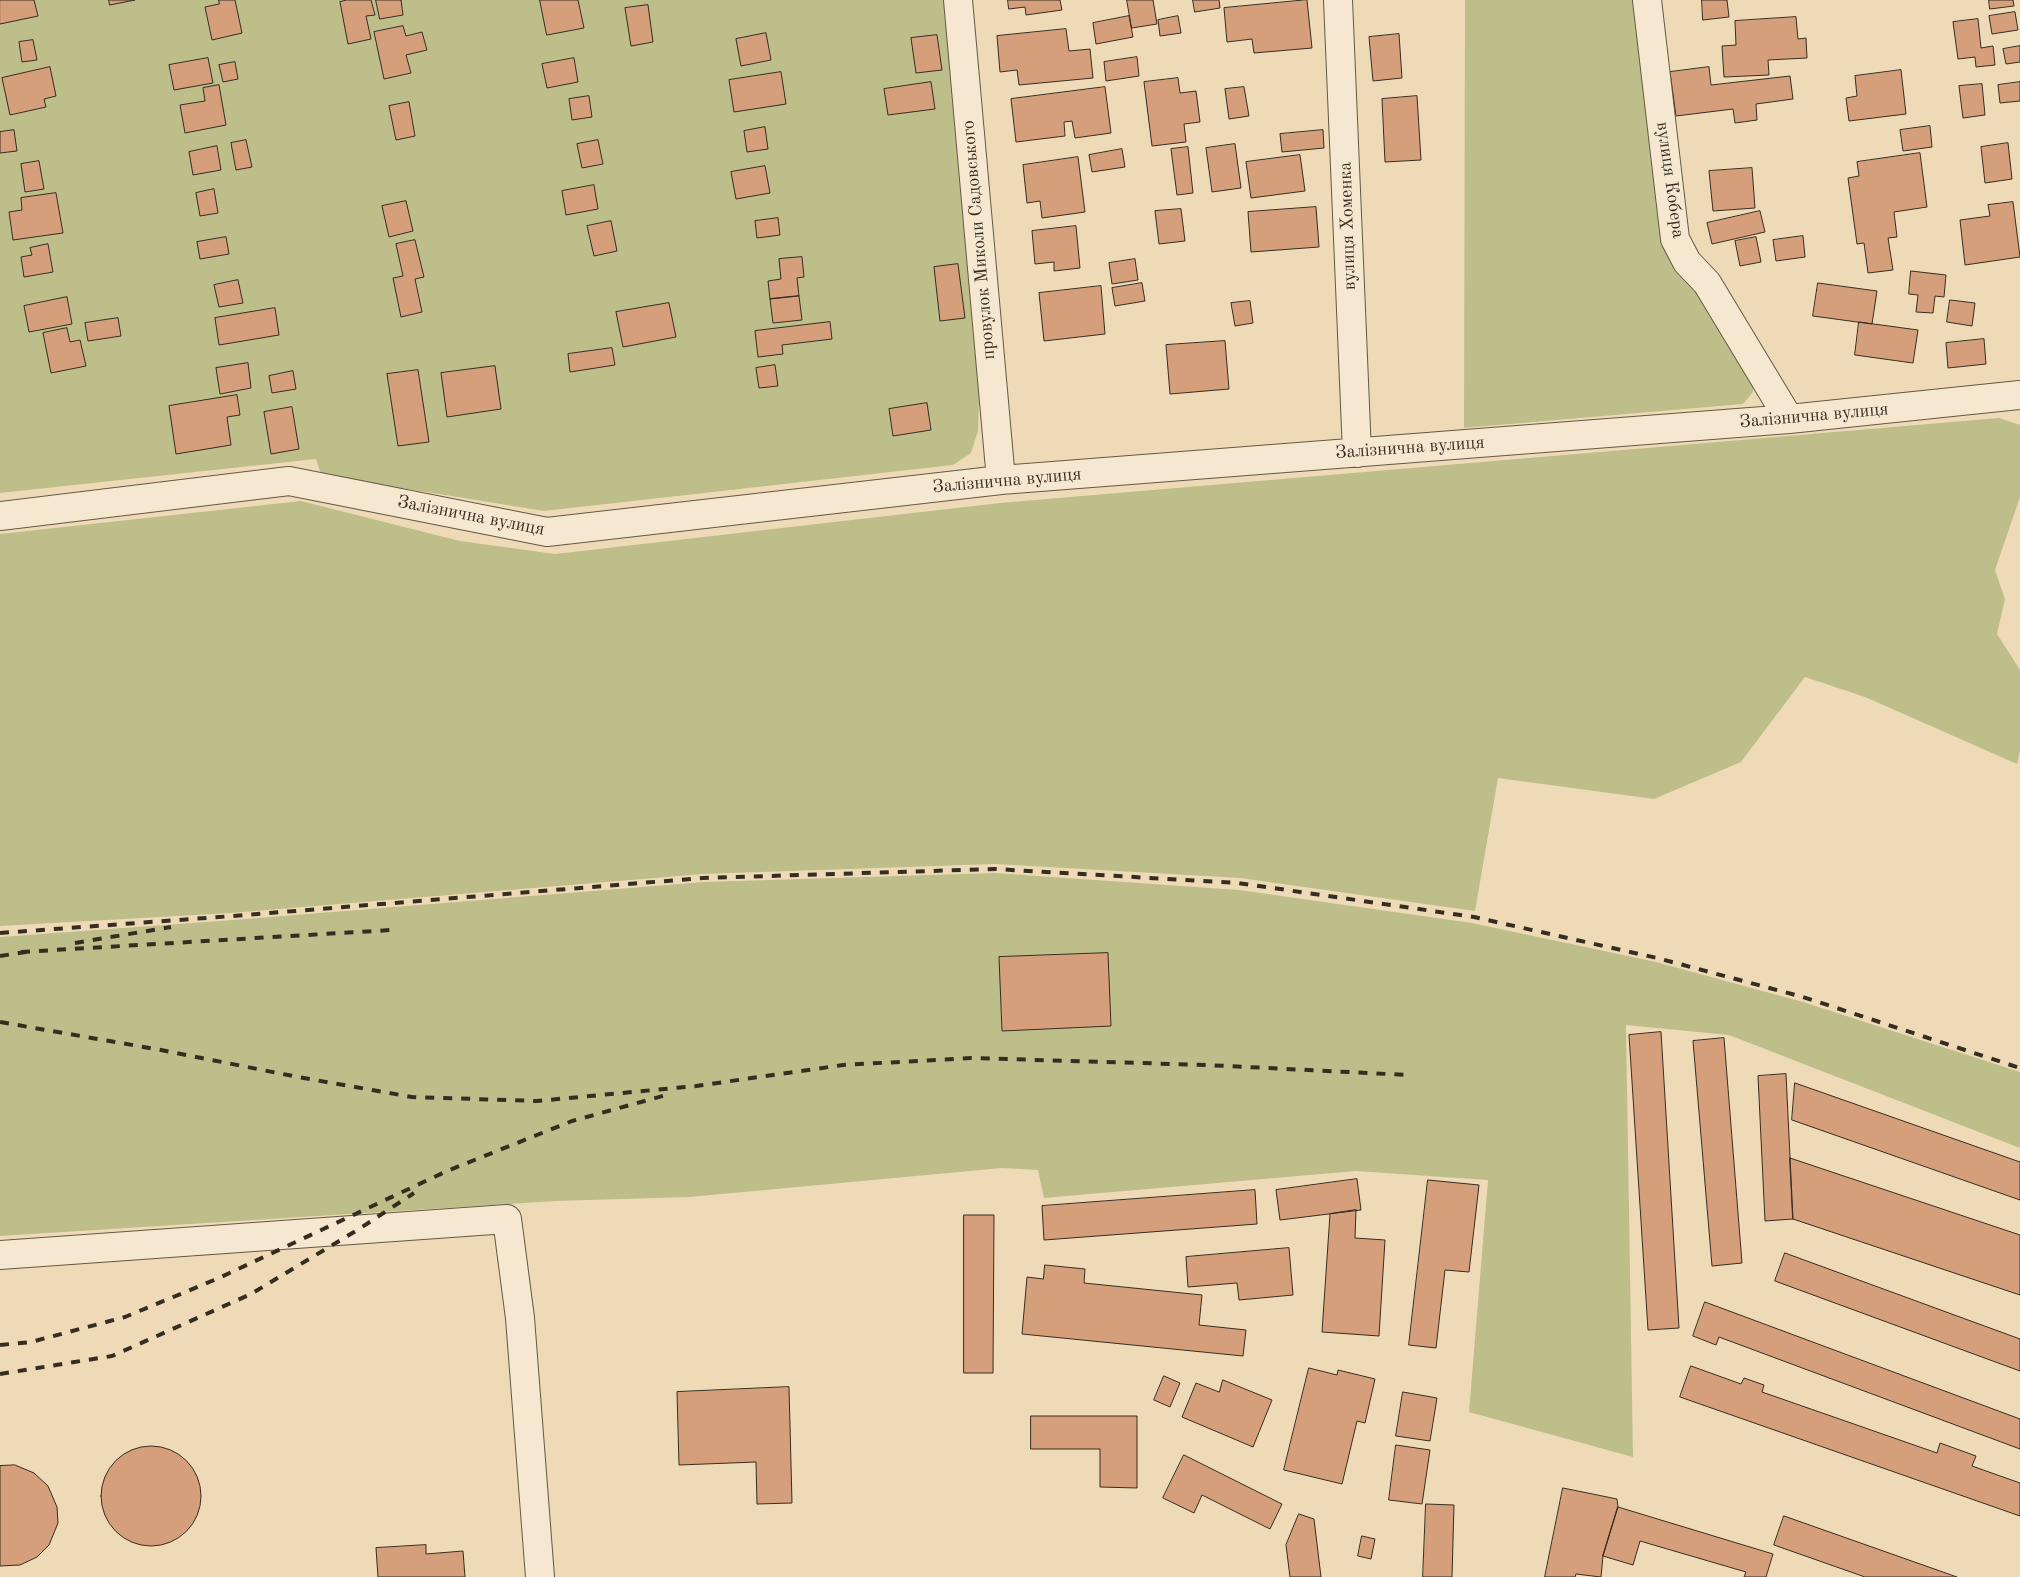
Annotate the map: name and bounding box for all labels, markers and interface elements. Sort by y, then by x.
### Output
street label: провулок Миколи Садовського [958,119,1000,361]
street label: вулиця Кобера [1651,120,1689,240]
street label: вулиця Хоменка [1335,161,1361,291]
street label: Залізнична вулиця [1739,399,1889,433]
street label: Залізнична вулиця [1335,432,1485,464]
street label: Залізнична вулиця [932,464,1082,498]
street label: Залізнична вулиця [396,491,546,541]

